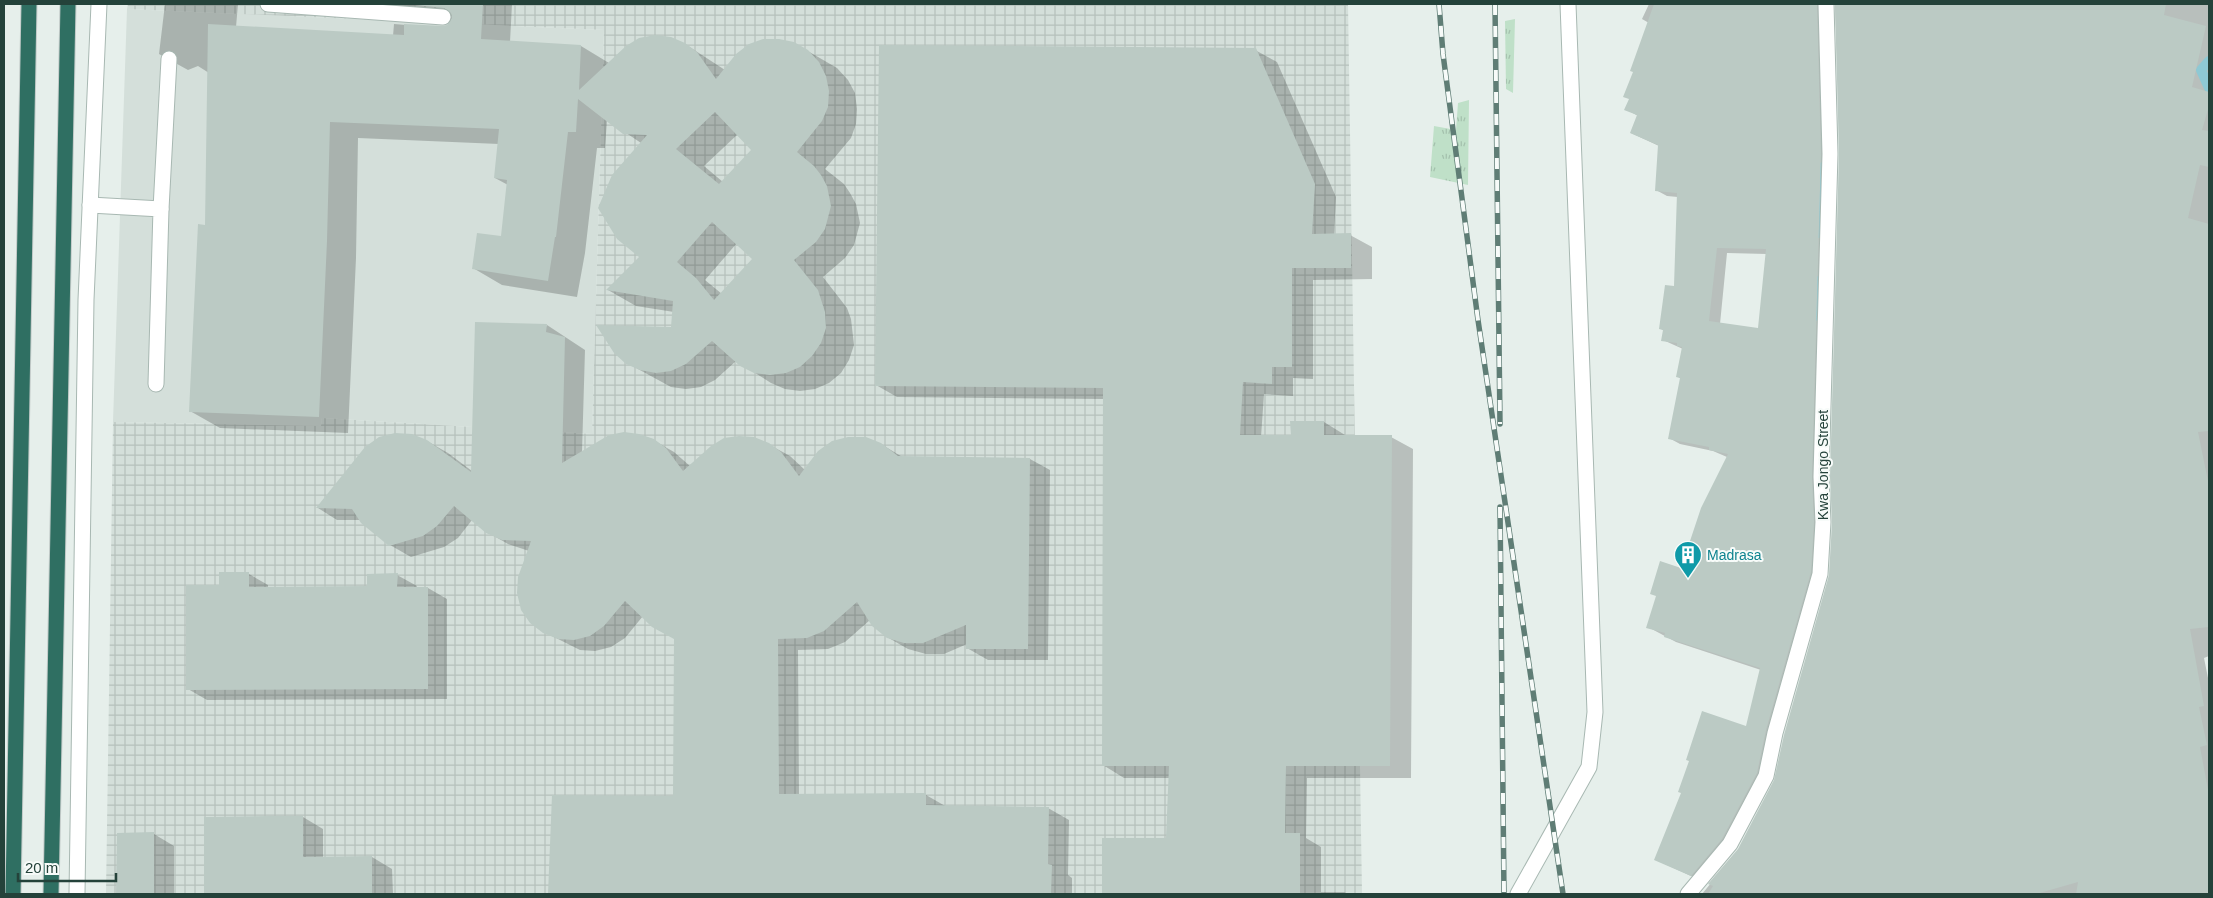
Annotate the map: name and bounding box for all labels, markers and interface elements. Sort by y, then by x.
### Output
street label: Kwa Jongo Street [1815,410,1831,520]
building icon: Madrasa [1673,540,1703,579]
place label: Madrasa [1707,547,1762,563]
scale bar [18,850,115,882]
text: 20 m [25,859,58,876]

